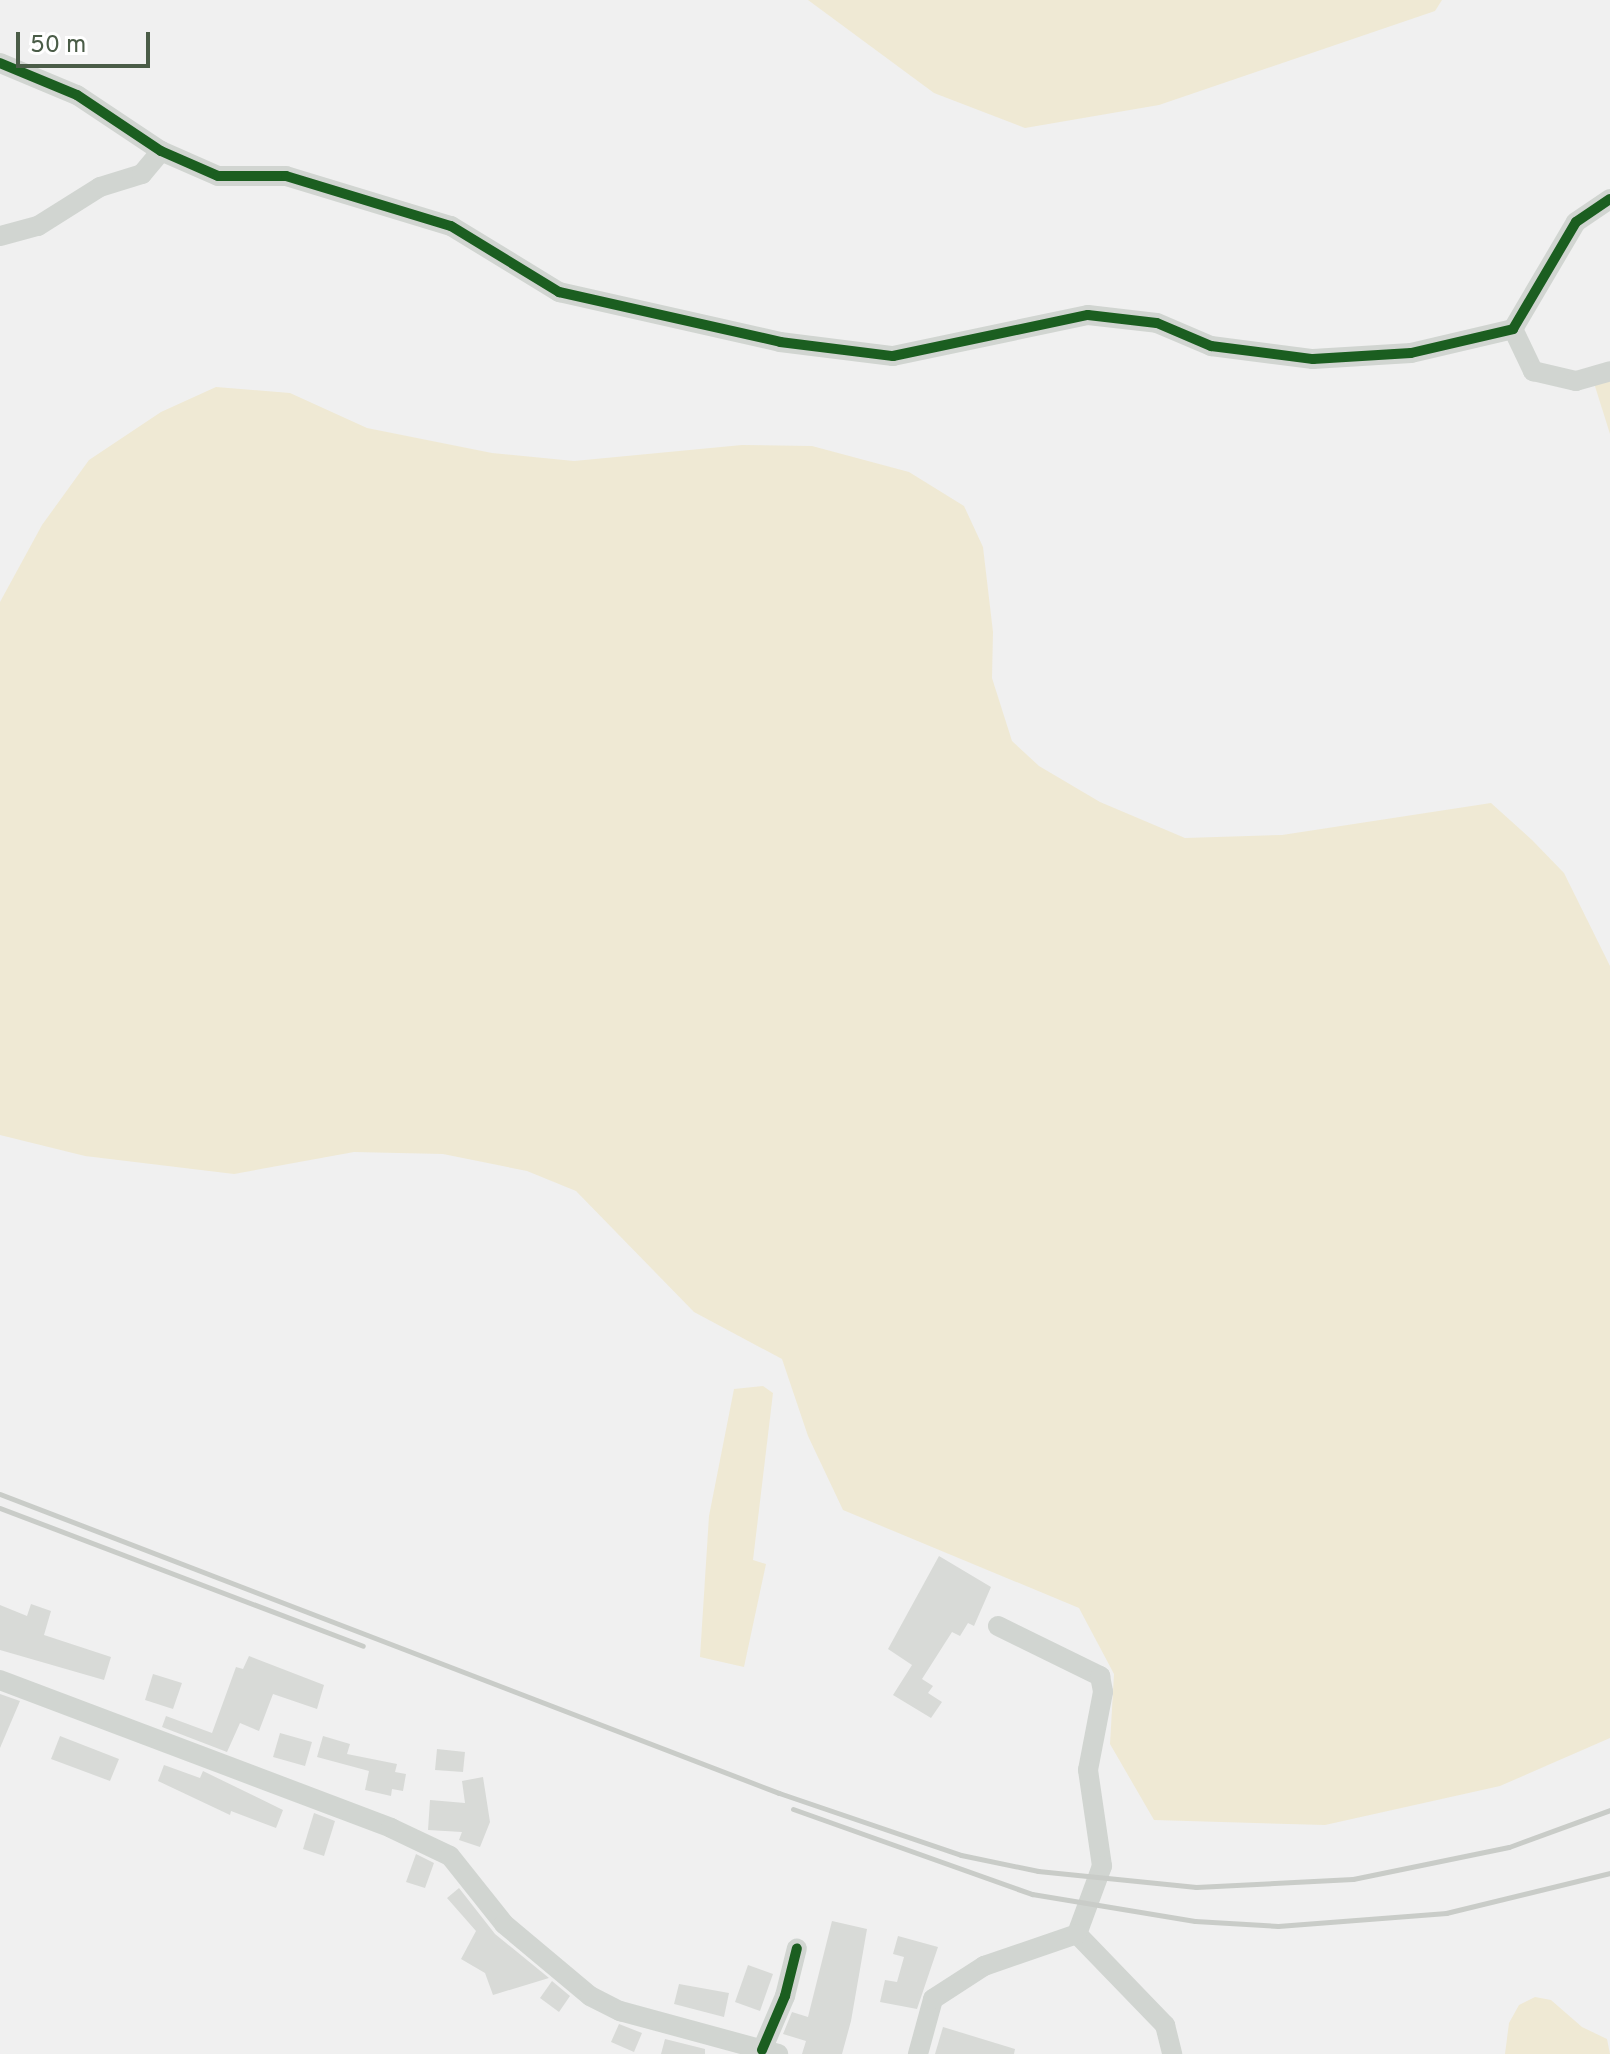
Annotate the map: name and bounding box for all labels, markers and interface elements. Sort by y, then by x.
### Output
scale bar [20,16,154,66]
text: 50 m [30,31,86,61]

